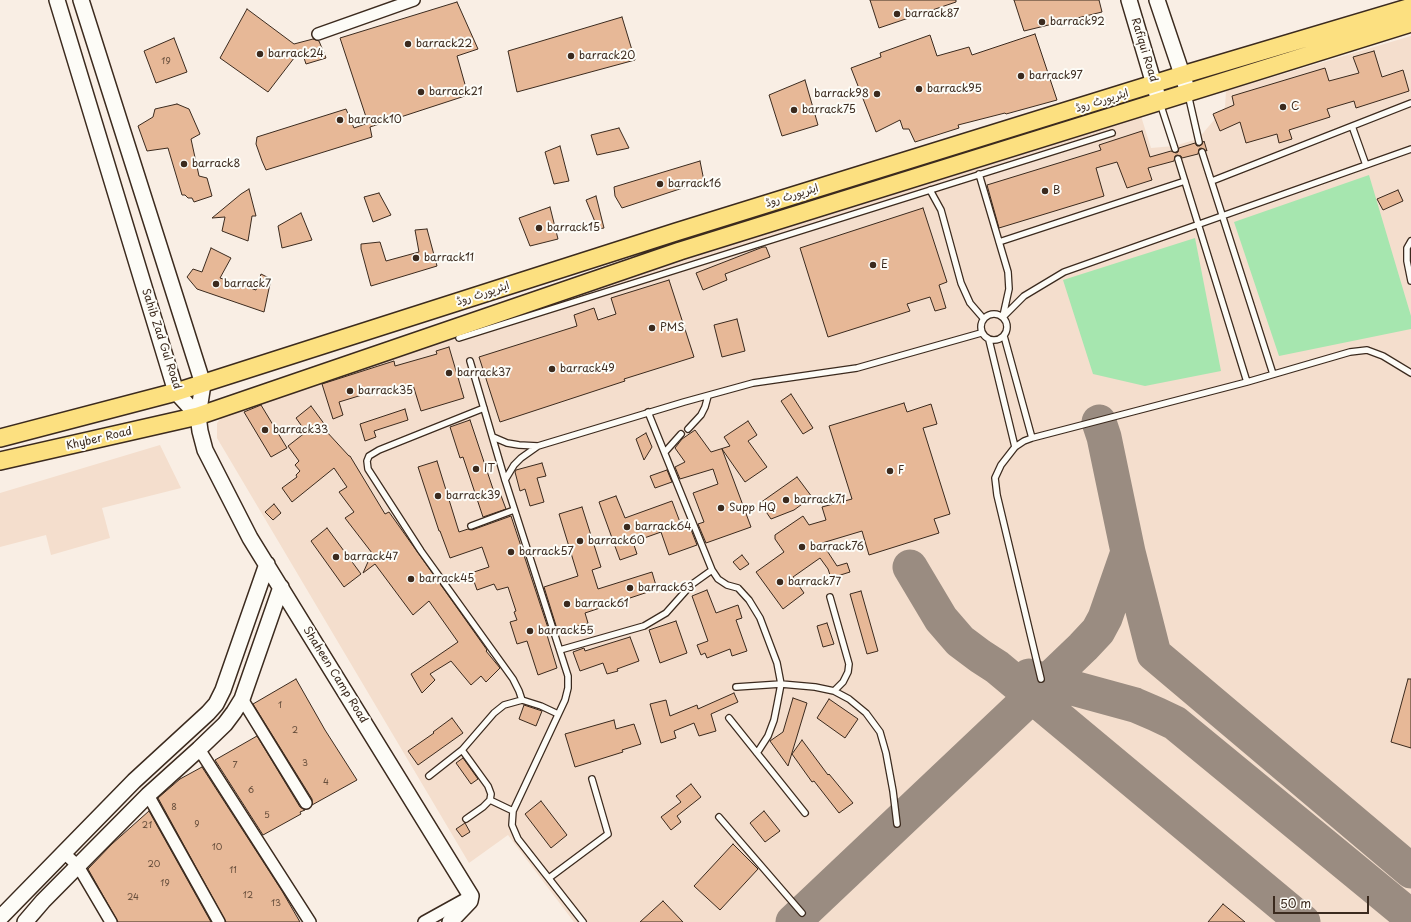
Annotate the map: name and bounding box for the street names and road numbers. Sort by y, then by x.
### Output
street label: Rafiqui Road [1128,16,1160,84]
street label: ایئرپورٹ روڈ [1074,87,1130,115]
street label: ایئرپورٹ روڈ [764,182,820,210]
street label: ایئرپورٹ روڈ [455,279,511,309]
street label: Sahib Zad Gul Road [138,287,184,391]
street label: Khyber Road [65,425,133,453]
street label: Shaheen Camp Road [300,624,370,726]

